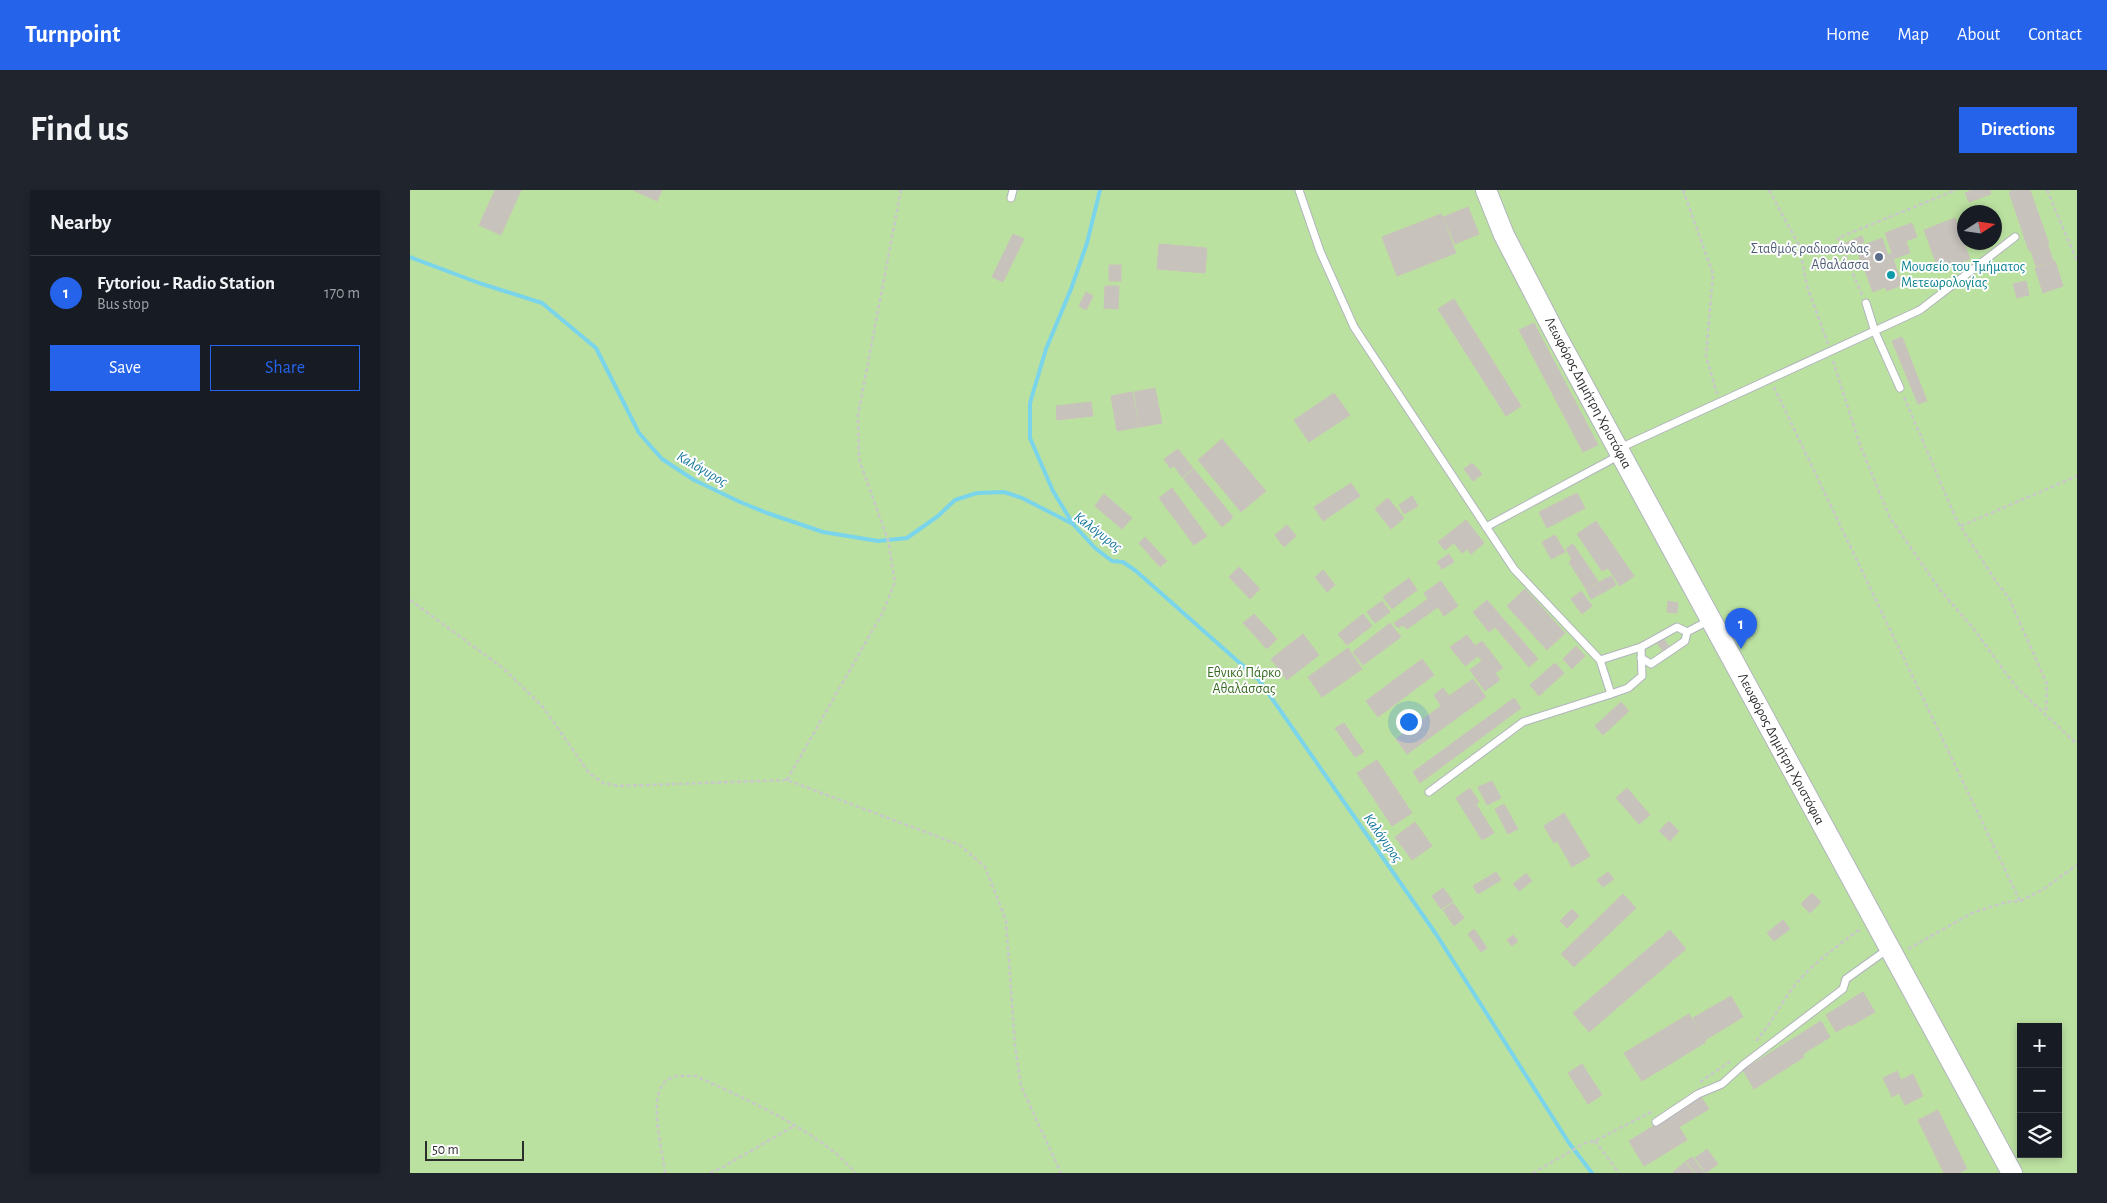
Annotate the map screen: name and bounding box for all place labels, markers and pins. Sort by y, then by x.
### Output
place label: Σταθμός ραδιοσόνδας Αθαλάσσα [1751,242,1870,272]
marker: Σταθμός ραδιοσόνδας Αθαλάσσα [1873,251,1885,263]
place label: Μουσείο του Τμήματος Μετεωρολογίας [1901,260,2026,290]
marker: Μουσείο του Τμήματος Μετεωρολογίας [1885,269,1897,281]
pin: 1 [1725,608,1757,649]

